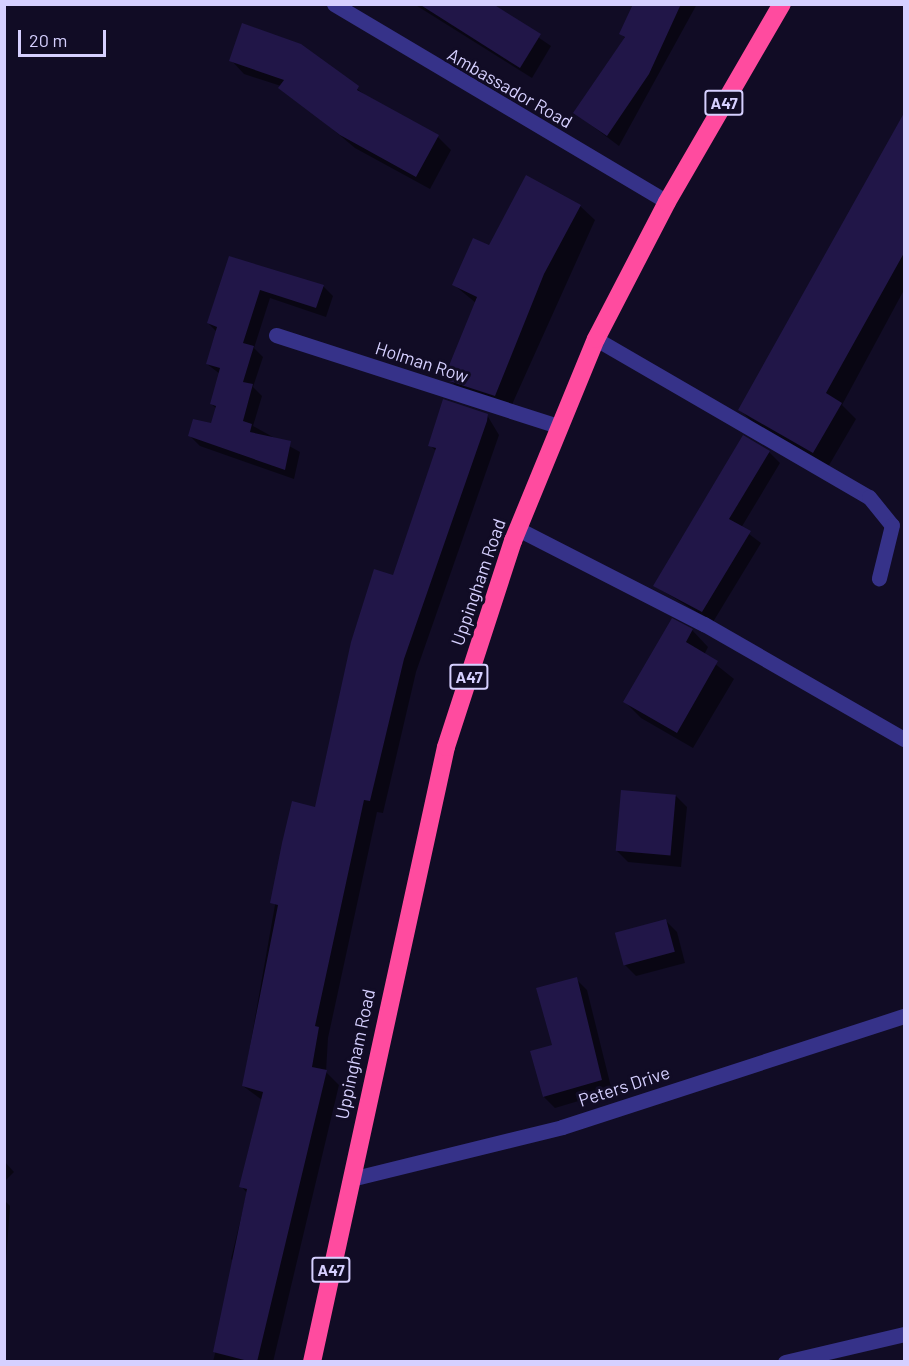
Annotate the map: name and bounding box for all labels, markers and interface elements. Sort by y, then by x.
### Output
scale bar [21,18,110,56]
text: 20 m [29,29,67,51]
street label: Ambassador Road [444,43,576,133]
road number: A47 [703,90,745,116]
street label: Holman Row [373,337,471,387]
street label: Uppingham Road [446,516,510,648]
road number: A47 [448,664,490,690]
street label: Uppingham Road [331,987,379,1121]
street label: Peters Drive [576,1061,672,1111]
road number: A47 [310,1257,352,1283]

